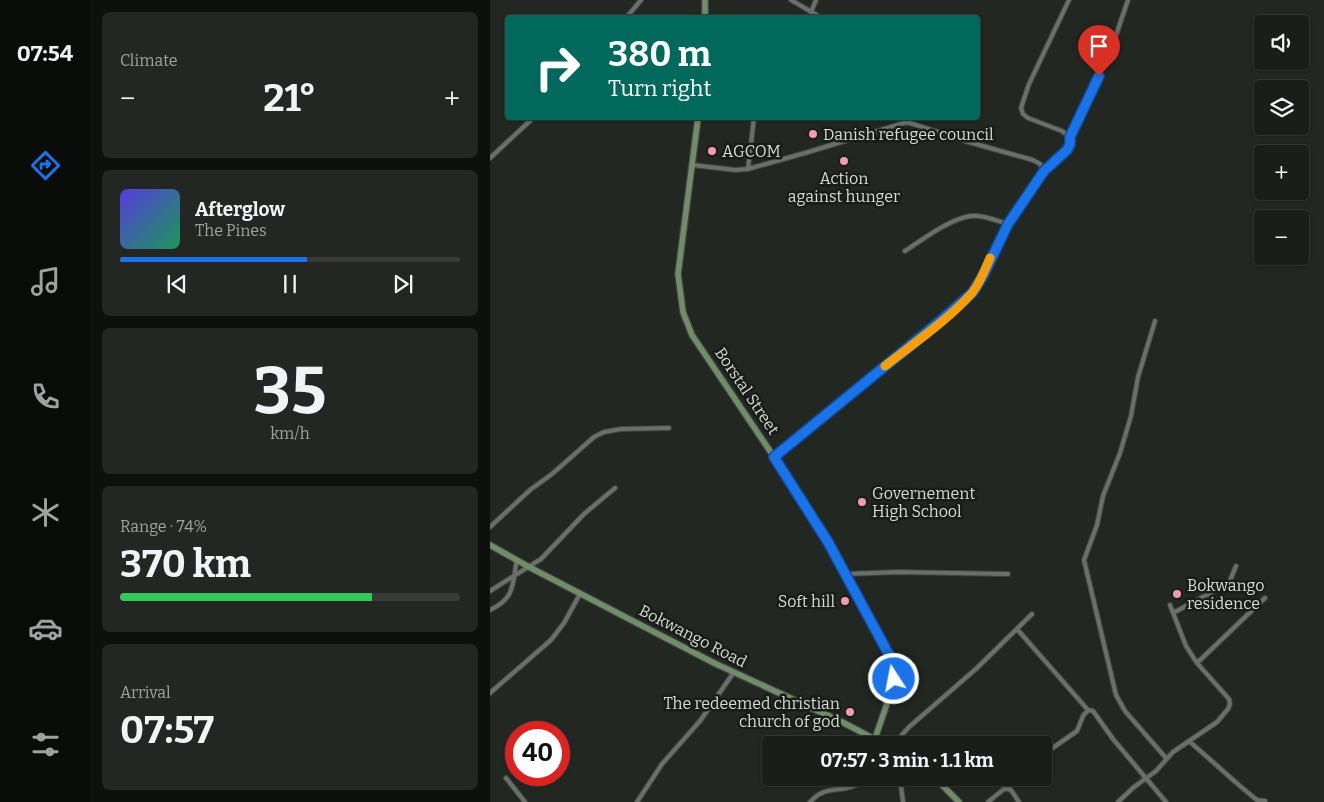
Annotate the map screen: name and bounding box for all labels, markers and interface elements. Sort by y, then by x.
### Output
map controls [1254,15,1309,265]
button: sound [1254,15,1309,70]
pin [1078,25,1120,76]
icon: arrive [1085,32,1113,60]
text: 380 m [608,33,711,75]
icon: right [525,35,590,100]
text: 07:54 [17,40,73,67]
text: Climate [120,51,178,70]
text: 21° [263,75,316,121]
text: Turn right [608,75,711,102]
button: layers [1254,80,1309,135]
text: − [120,82,135,115]
text: + [444,82,460,115]
place label: Danish refugee council [823,125,994,144]
marker: Danish refugee council [807,128,819,140]
place label: AGCOM [722,142,781,161]
marker: AGCOM [706,145,718,157]
button: + [1254,145,1309,200]
icon: directions [28,148,63,183]
marker: Action against hunger [838,155,850,167]
place label: Action against hunger [788,169,900,206]
text: Afterglow [195,198,285,221]
button: − [1254,210,1309,265]
text: The Pines [195,221,267,240]
icon: music [28,264,63,299]
icon: previous [163,270,191,298]
icon: pause [276,270,304,298]
icon: next [389,270,417,298]
street label: Borstal Street [711,344,783,438]
text: 35 [254,352,327,430]
icon: phone [28,379,63,414]
text: km/h [270,424,310,443]
place label: Governement High School [872,484,975,521]
icon: climate [28,495,63,530]
marker: Governement High School [856,496,868,508]
text: Range · 74% [120,517,207,536]
text: 370 km [120,541,251,587]
place label: Bokwango residence [1187,576,1264,613]
marker: Bokwango residence [1171,588,1183,600]
place label: Soft hill [778,592,835,611]
marker: Soft hill [839,595,851,607]
street label: Bokwango Road [636,601,750,672]
icon: car [28,611,63,646]
position arrow [867,652,919,704]
text: Arrival [120,683,171,702]
place label: The redeemed christian church of god [663,694,840,731]
marker: The redeemed christian church of god [844,706,856,718]
text: 07:57 [120,707,214,753]
speed limit sign: 40 [505,721,570,786]
icon: filters [28,727,63,762]
text: 07:57 · 3 min · 1.1 km [820,749,994,772]

